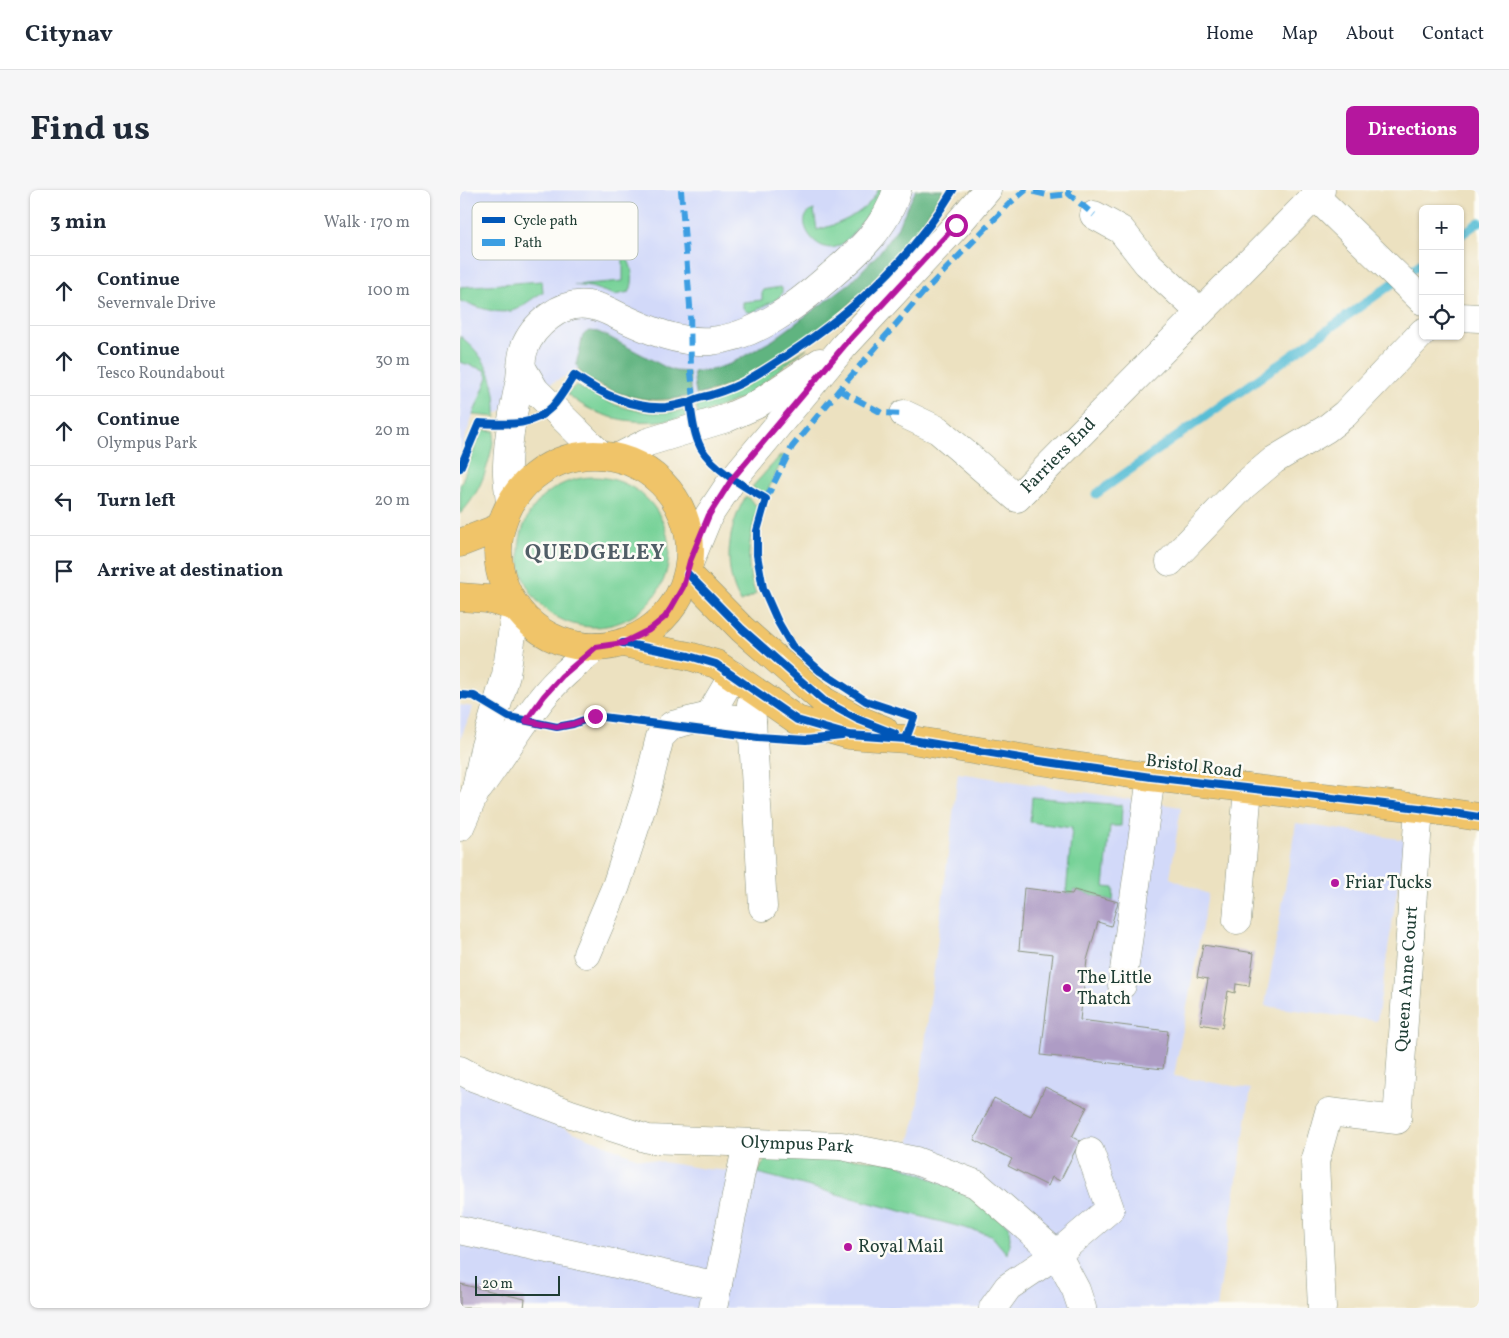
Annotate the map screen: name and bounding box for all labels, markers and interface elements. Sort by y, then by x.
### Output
text: Citynav [25,18,113,52]
text: Home [1206,22,1254,47]
text: Map [1282,22,1318,47]
text: About [1346,22,1394,47]
text: Contact [1422,22,1484,47]
text: Find us [30,106,150,154]
button: Directions [1346,106,1479,155]
legend [472,202,638,260]
map controls [1419,205,1464,340]
button: + [1419,205,1464,250]
text: 3 min [50,208,106,237]
text: Walk · 170 m [324,212,410,234]
text: Cycle path [514,212,578,231]
route start [945,214,968,237]
text: Path [514,234,542,253]
button: − [1419,250,1464,295]
text: Continue [97,267,180,293]
icon: ahead [50,277,78,305]
text: 100 m [367,280,410,302]
text: Severnvale Drive [97,293,216,315]
button: locate [1419,295,1464,340]
text: Continue [97,337,180,363]
icon: ahead [50,347,78,375]
text: 30 m [375,350,410,372]
text: Tesco Roundabout [97,363,225,385]
text: Continue [97,407,180,433]
street label: Farriers End [1015,412,1102,499]
icon: ahead [50,417,78,445]
text: 20 m [375,420,410,442]
text: Olympus Park [97,433,197,455]
icon: left [50,487,78,515]
text: Turn left [97,488,176,514]
text: 20 m [375,490,410,512]
district label: QUEDGELEY [525,538,665,569]
icon: arrive [50,557,78,585]
text: Arrive at destination [97,558,283,584]
route end [584,705,607,728]
street label: Bristol Road [1144,749,1244,785]
place label: Friar Tucks [1345,871,1432,896]
marker: Friar Tucks [1329,877,1341,889]
street label: Queen Anne Court [1389,905,1425,1053]
place label: The Little Thatch [1077,966,1152,1012]
marker: The Little Thatch [1061,982,1073,994]
street label: Olympus Park [741,1130,856,1161]
place label: Royal Mail [858,1235,944,1260]
marker: Royal Mail [842,1241,854,1253]
scale bar [475,1273,560,1296]
text: 20 m [482,1275,513,1294]

